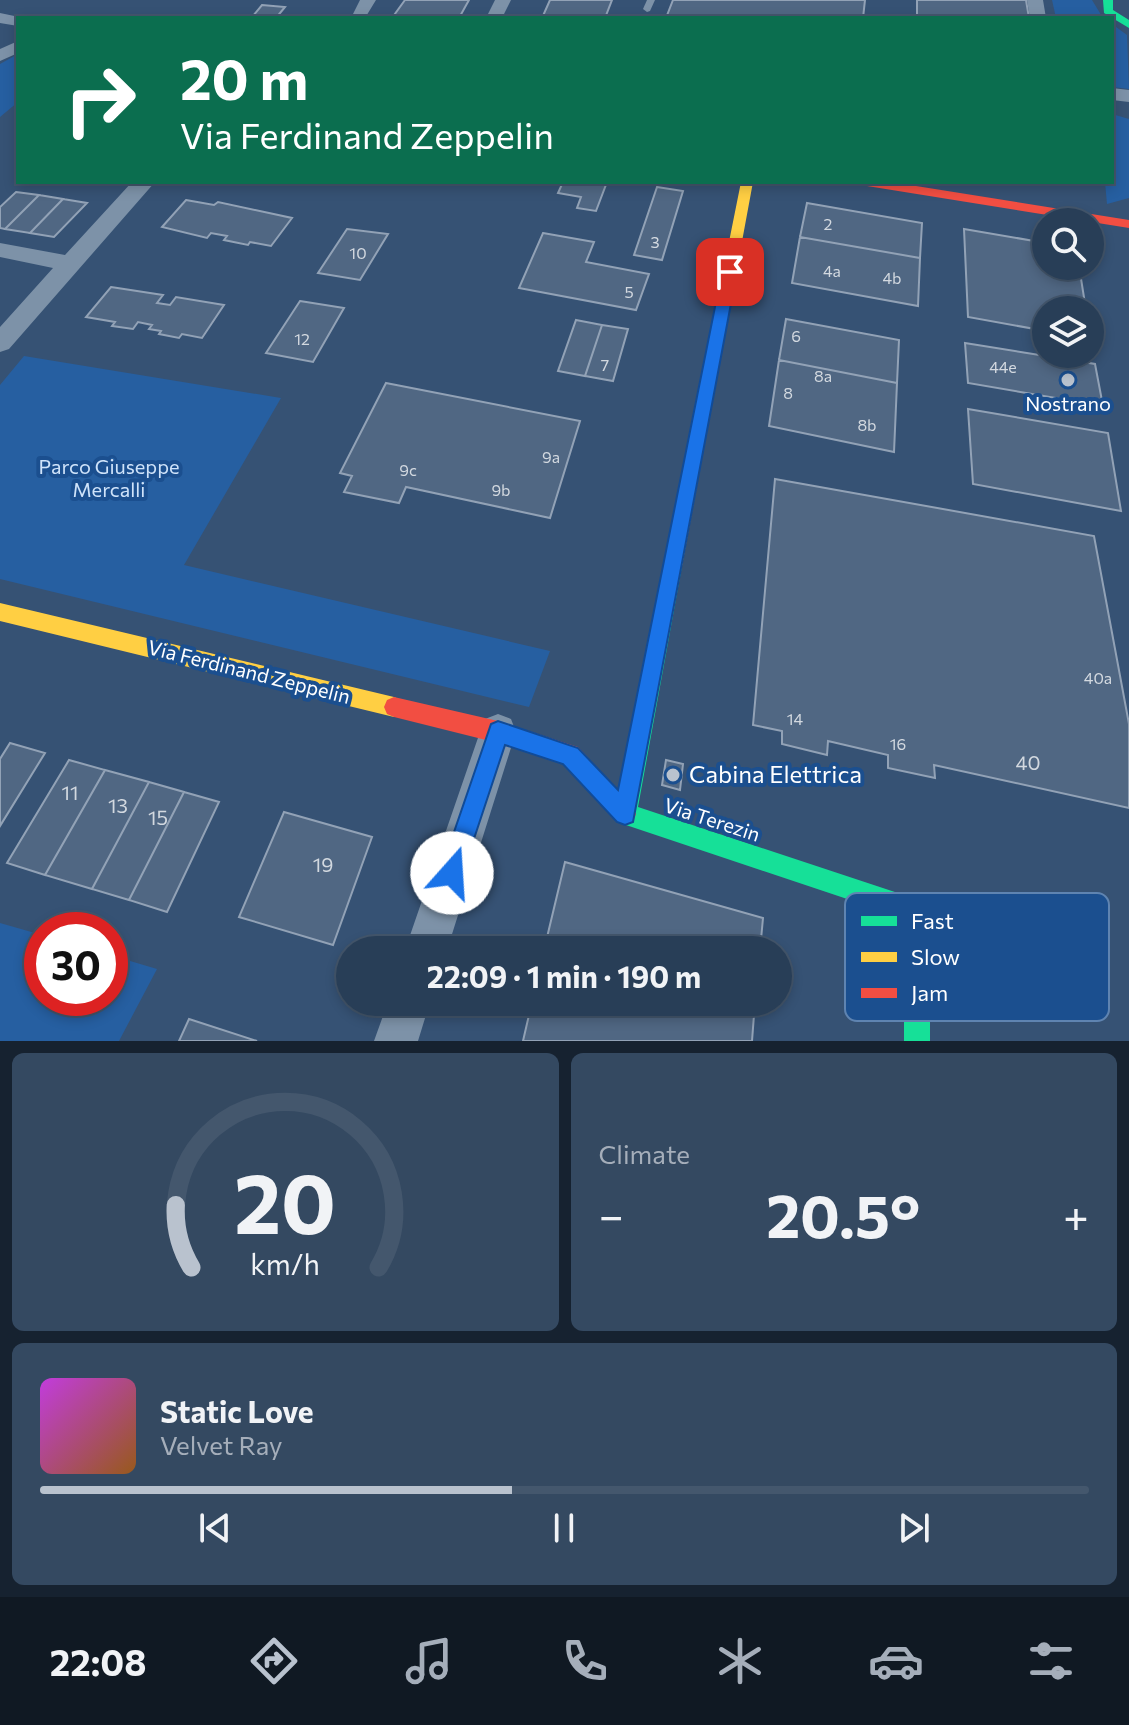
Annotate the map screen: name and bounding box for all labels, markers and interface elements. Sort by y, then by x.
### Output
text: 20 m [180,43,308,112]
icon: right [48,48,152,152]
text: Via Ferdinand Zeppelin [180,112,554,156]
map controls [1032,208,1104,368]
button: search [1032,208,1104,280]
house number: 2 [824,214,833,233]
house number: 3 [650,232,660,251]
pin [696,238,764,306]
house number: 10 [349,243,367,262]
icon: arrive [708,250,752,294]
house number: 4a [823,261,841,280]
house number: 4b [882,268,902,287]
house number: 5 [624,282,634,301]
button: layers [1032,296,1104,368]
house number: 6 [791,326,801,345]
house number: 12 [294,329,310,348]
house number: 7 [601,355,609,374]
house number: 44e [989,357,1017,376]
house number: 8a [814,366,832,385]
marker: Nostrano [1059,371,1077,389]
house number: 8 [783,383,793,402]
place label: Nostrano [1025,391,1111,415]
house number: 8b [857,415,877,434]
house number: 9a [542,447,560,466]
park label: Parco Giuseppe Mercalli [38,454,180,501]
house number: 9c [399,460,417,479]
house number: 9b [491,480,511,499]
street label: Via Ferdinand Zeppelin [146,634,353,708]
house number: 40a [1084,668,1112,687]
house number: 14 [787,709,804,728]
house number: 16 [890,734,906,753]
house number: 40 [1015,750,1041,774]
place label: Cabina Elettrica [689,759,862,788]
marker: Cabina Elettrica [664,766,682,784]
house number: 11 [61,780,79,804]
street label: Via Terezin [661,792,763,846]
house number: 13 [108,793,128,817]
house number: 15 [148,805,168,829]
position arrow [410,831,494,915]
house number: 19 [313,852,333,876]
legend [845,893,1109,1021]
text: Fast [911,907,954,934]
speed limit sign: 30 [24,912,128,1016]
text: Slow [911,943,960,970]
text: 22:09 · 1 min · 190 m [427,957,701,994]
text: Jam [911,979,948,1006]
text: Climate [599,1138,690,1169]
text: 20 [234,1149,336,1251]
text: 20.5° [766,1177,920,1250]
text: − [599,1187,624,1241]
text: + [1063,1187,1089,1241]
text: km/h [250,1246,320,1281]
text: Static Love [160,1392,314,1429]
text: Velvet Ray [160,1429,283,1460]
icon: previous [193,1506,237,1550]
icon: pause [542,1506,586,1550]
icon: next [892,1506,936,1550]
icon: directions [246,1633,302,1689]
icon: music [401,1633,457,1689]
icon: phone [557,1633,613,1689]
icon: climate [712,1633,768,1689]
icon: car [868,1633,924,1689]
icon: filters [1023,1633,1079,1689]
text: 22:08 [50,1639,146,1683]

